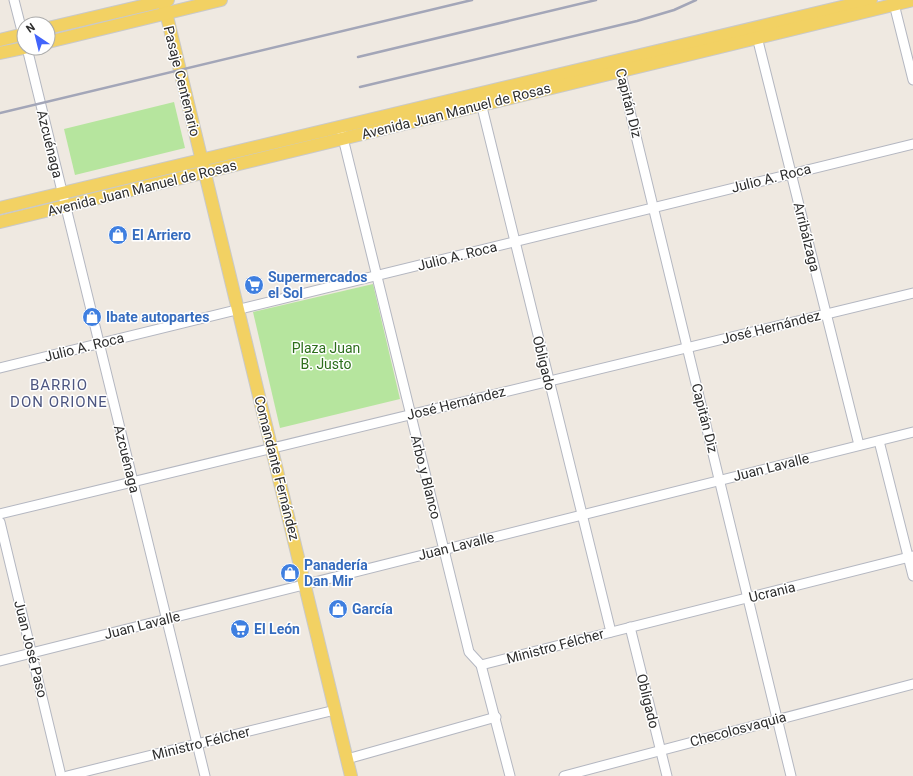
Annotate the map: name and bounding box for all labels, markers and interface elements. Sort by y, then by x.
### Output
north arrow [16,16,56,56]
text: N [24,21,38,36]
street label: Pasaje Centenario [161,24,203,138]
street label: Capitán Diz [613,67,645,139]
street label: Avenida Juan Manuel de Rosas [360,80,552,142]
street label: Azcuénaga [34,108,66,180]
street label: Avenida Juan Manuel de Rosas [46,157,238,219]
street label: Julio A. Roca [729,160,813,196]
street label: Arribálzaga [791,201,823,273]
shop icon: El Arriero [107,224,129,246]
place label: El Arriero [132,227,191,243]
street label: Julio A. Roca [415,238,499,274]
place label: Supermercados el Sol [268,269,367,301]
supermarket icon: Supermercados el Sol [243,274,265,296]
shop icon: Ibate autopartes [81,306,103,328]
street label: José Hernández [720,307,822,347]
place label: Ibate autopartes [106,309,209,325]
street label: Julio A. Roca [42,329,126,365]
street label: Obligado [530,334,558,392]
park label: Plaza Juan B. Justo [292,340,360,372]
district label: BARRIO DON ORIONE [10,376,108,411]
street label: Capitán Diz [689,382,721,454]
street label: José Hernández [405,383,507,423]
street label: Comandante Fernández [251,394,303,542]
street label: Azcuénaga [111,423,143,495]
street label: Arbo y Blanco [408,433,444,521]
street label: Juan Lavalle [731,450,811,484]
street label: Juan Lavalle [416,529,496,563]
place label: Panadería Dan Mir [304,557,368,589]
shop icon: Panadería Dan Mir [279,562,301,584]
street label: Ucrania [747,579,797,605]
shop icon: García [327,598,349,620]
street label: Juan José Paso [11,599,51,699]
place label: García [352,601,393,617]
street label: Juan Lavalle [102,608,182,642]
supermarket icon: El León [229,618,251,640]
place label: El León [254,621,300,637]
street label: Ministro Félcher [505,625,606,667]
street label: Obligado [634,672,662,730]
street label: Checolosvaquia [688,708,788,750]
street label: Ministro Félcher [150,723,252,763]

